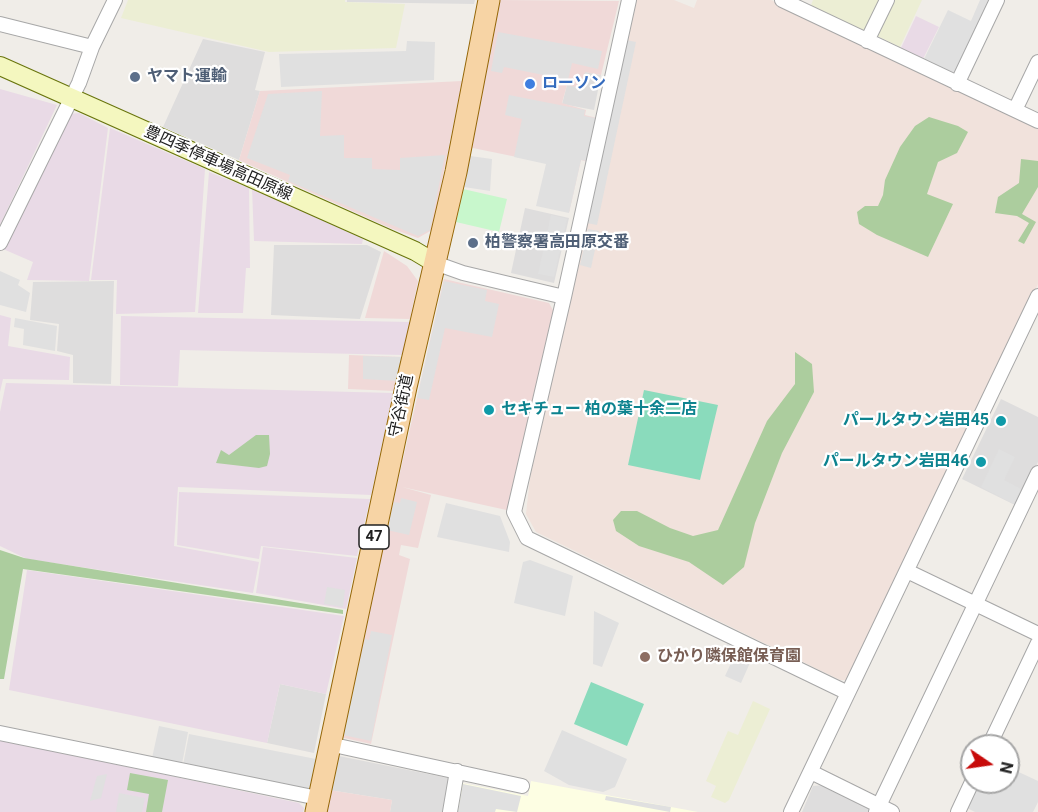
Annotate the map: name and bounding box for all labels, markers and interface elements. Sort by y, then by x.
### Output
place label: ヤマト運輸 [147,67,227,87]
marker: ヤマト運輸 [128,70,142,84]
place label: ローソン [542,74,606,94]
marker: ローソン [523,77,537,91]
street label: 豊四季停車場高田原線 [141,123,295,205]
place label: 柏警察署高田原交番 [485,233,629,253]
marker: 柏警察署高田原交番 [466,236,480,250]
street label: 守谷街道 [386,373,418,439]
place label: セキチュー 柏の葉十余二店 [501,400,697,420]
marker: セキチュー 柏の葉十余二店 [482,403,496,417]
place label: パールタウン岩田45 [843,411,989,431]
marker: パールタウン岩田45 [994,414,1008,428]
place label: パールタウン岩田46 [823,452,969,472]
marker: パールタウン岩田46 [974,455,988,469]
road number: 47 [359,525,389,549]
place label: ひかり隣保館保育園 [657,647,801,667]
marker: ひかり隣保館保育園 [638,650,652,664]
north arrow [960,734,1020,794]
text: N [996,760,1017,775]

